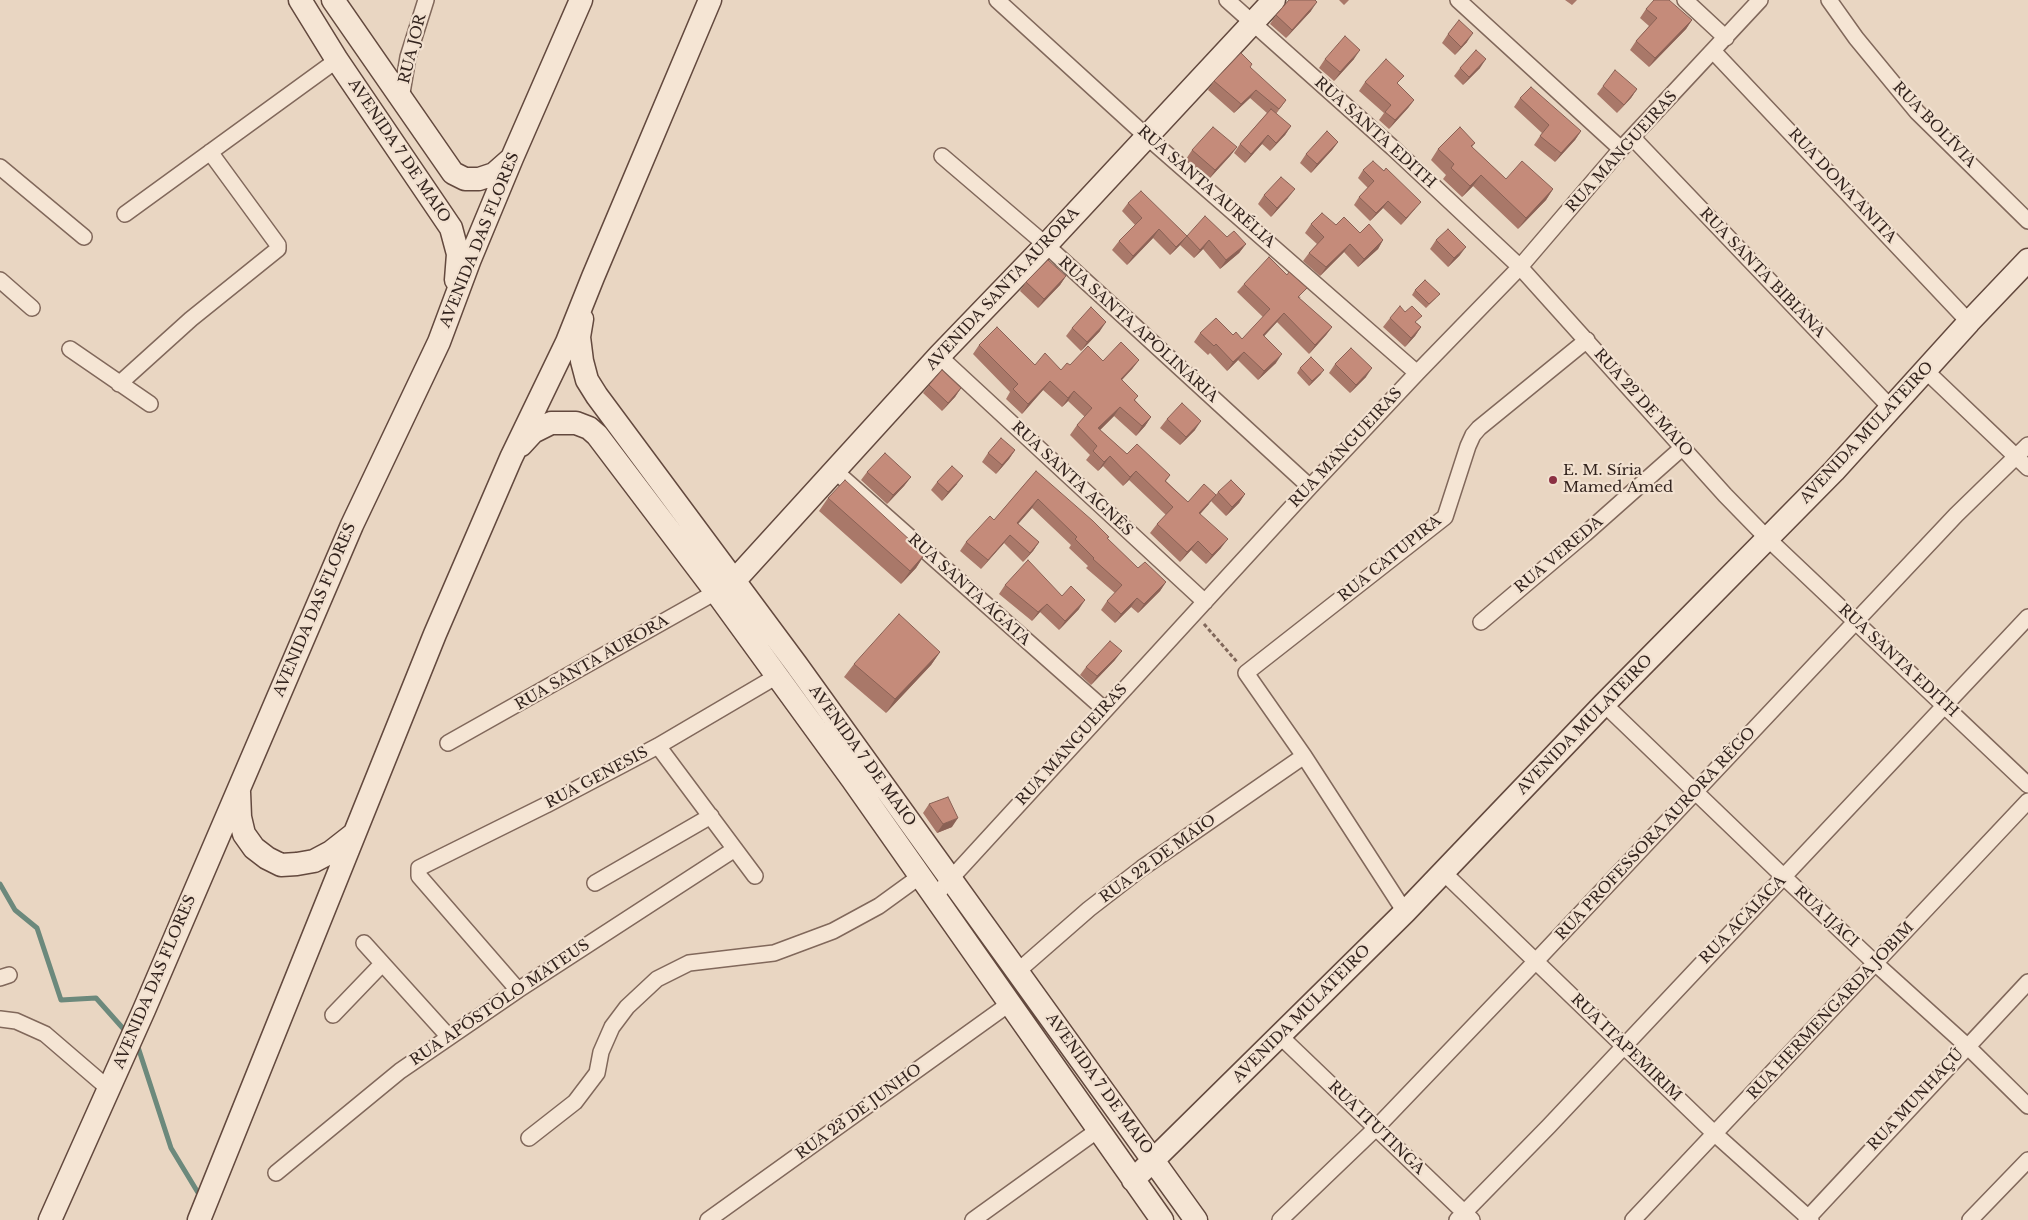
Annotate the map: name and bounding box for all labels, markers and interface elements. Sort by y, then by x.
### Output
street label: RUA JOR [396,12,430,86]
street label: RUA SANTA EDITH [1311,74,1439,192]
street label: AVENIDA 7 DE MAIO [344,76,454,226]
street label: RUA BOLÍVIA [1889,79,1979,171]
street label: RUA MANGUEIRAS [1563,88,1681,216]
street label: RUA SANTA AURÉLIA [1134,122,1278,252]
street label: RUA DONA ANITA [1784,125,1900,247]
street label: AVENIDA DAS FLORES [437,150,523,330]
street label: AVENIDA SANTA AURORA [923,204,1083,374]
street label: RUA SANTA BIBIANA [1695,205,1829,341]
street label: RUA SANTA APOLINÁRIA [1054,254,1222,406]
street label: RUA 22 DE MAIO [1590,345,1696,461]
street label: AVENIDA MULATEIRO [1797,358,1937,508]
street label: RUA MANGUEIRAS [1286,384,1406,512]
street label: RUA SANTA AGNÊS [1008,418,1136,540]
place label: E. M. Síria Mamed Amed [1563,462,1673,497]
marker: E. M. Síria Mamed Amed [1547,474,1559,486]
street label: RUA CATUPIRA [1335,512,1445,606]
street label: RUA VEREDA [1511,513,1607,597]
street label: AVENIDA DAS FLORES [270,520,360,700]
street label: RUA SANTA ÁGATA [904,530,1034,650]
street label: RUA SANTA EDITH [1834,601,1962,721]
street label: RUA SANTA AURORA [512,612,672,714]
street label: AVENIDA MULATEIRO [1514,651,1656,799]
street label: RUA MANGUEIRAS [1013,681,1131,809]
street label: AVENIDA 7 DE MAIO [805,682,919,830]
street label: RUA PROFESSORA AURORA RÊGO [1552,724,1760,944]
street label: RUA GENESIS [543,743,651,813]
street label: RUA 22 DE MAIO [1097,811,1219,907]
street label: RUA ACAIACA [1696,872,1790,968]
street label: RUA IJACI [1790,883,1862,951]
street label: AVENIDA DAS FLORES [110,892,200,1072]
street label: RUA HERMENGARDA JOBIM [1744,919,1918,1103]
street label: RUA APÓSTOLO MATEUS [407,936,593,1070]
street label: AVENIDA MULATEIRO [1229,941,1375,1087]
street label: RUA ITAPEMIRIM [1567,991,1685,1105]
street label: AVENIDA 7 DE MAIO [1042,1010,1156,1158]
street label: RUA MUNHAÇÚ [1864,1045,1968,1155]
street label: RUA 23 DE JUNHO [793,1060,925,1164]
street label: RUA ITUTINGA [1324,1077,1428,1179]

